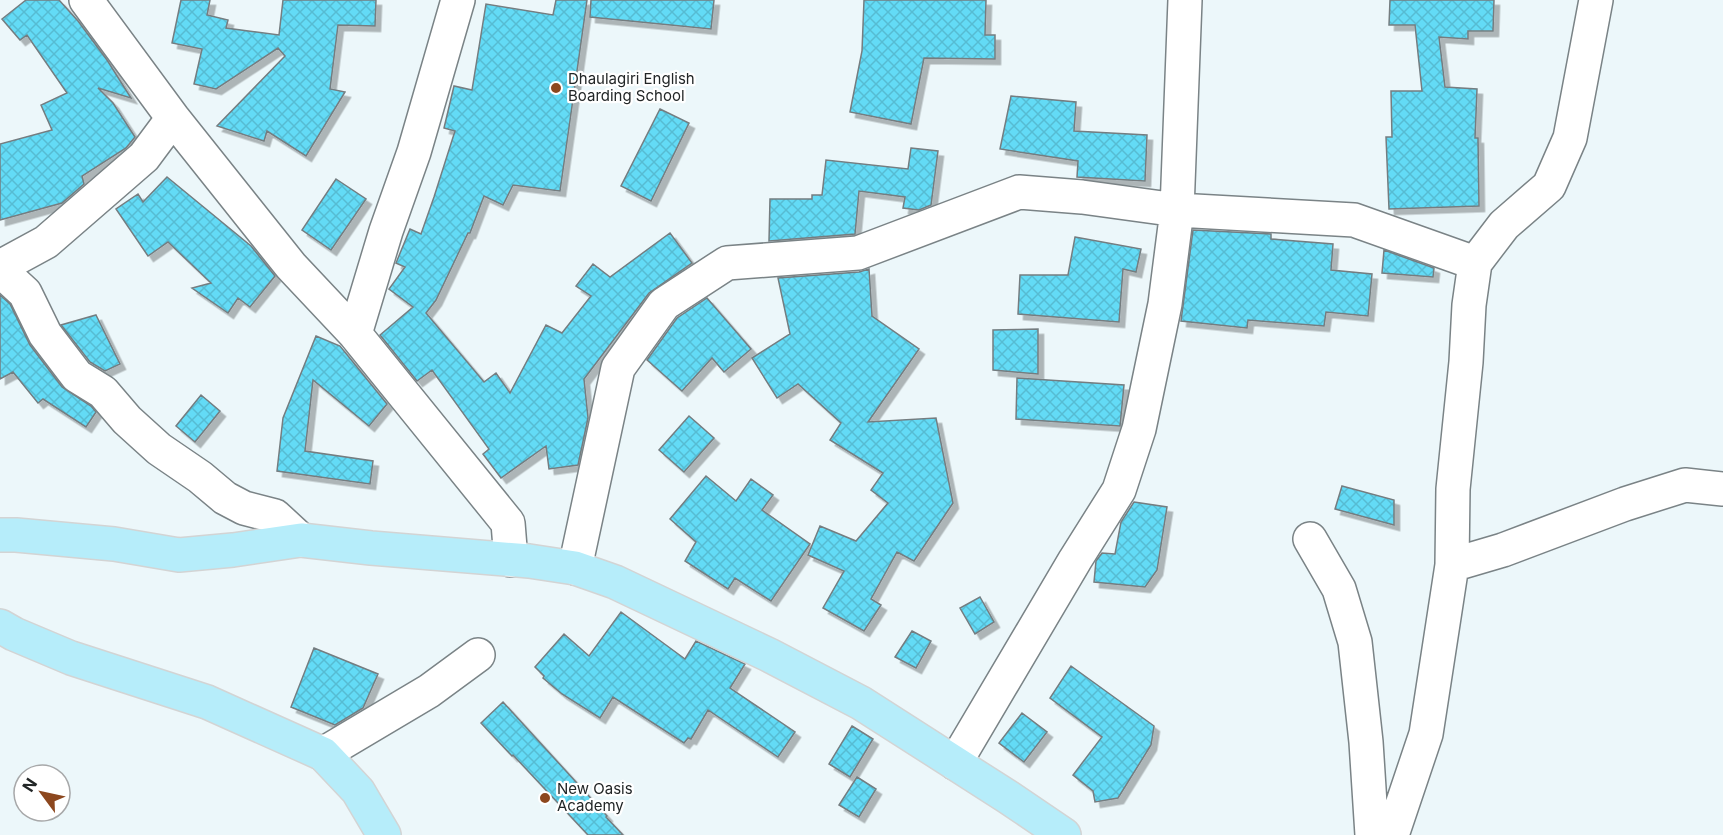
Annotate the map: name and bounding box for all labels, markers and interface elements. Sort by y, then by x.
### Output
place label: Dhaulagiri English Boarding School [568,69,695,105]
marker: Dhaulagiri English Boarding School [549,81,563,95]
north arrow [12,763,72,823]
text: N [18,774,41,795]
place label: New Oasis Academy [557,779,633,815]
marker: New Oasis Academy [538,791,552,805]

